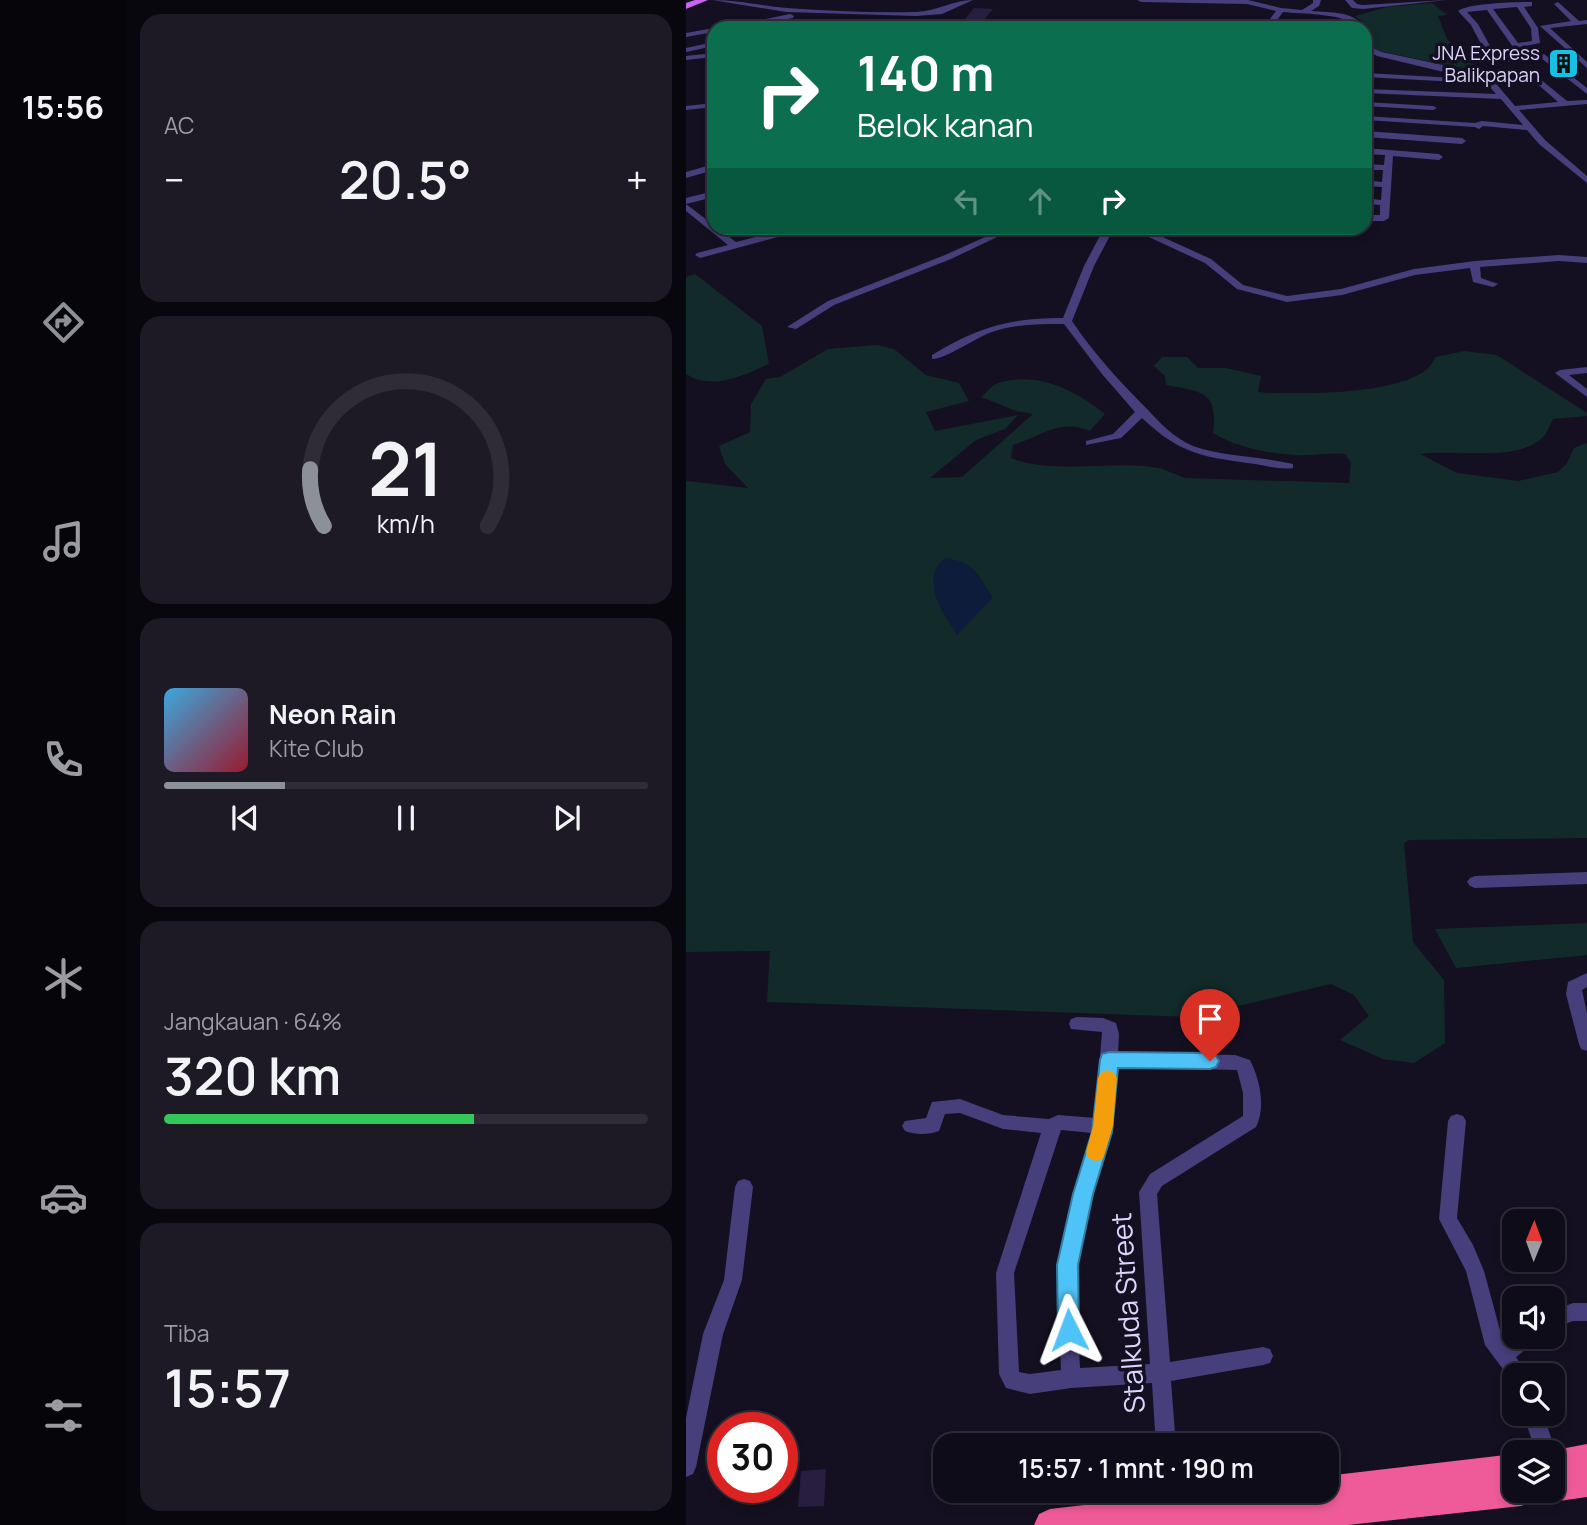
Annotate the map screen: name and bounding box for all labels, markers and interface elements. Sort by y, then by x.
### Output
text: 140 m [857,39,994,106]
place label: JNA Express Balikpapan [1433,40,1540,88]
building icon: JNA Express Balikpapan [1546,47,1580,81]
icon: right [742,49,833,140]
text: 15:56 [22,85,104,129]
text: Belok kanan [857,103,1033,147]
text: AC [164,109,195,141]
text: 20.5° [339,144,472,215]
text: − [164,153,185,205]
text: + [626,153,648,205]
icon: left [948,182,986,220]
icon: ahead [1021,182,1059,220]
icon: right [1094,182,1132,220]
icon: directions [39,298,88,347]
text: 21 [368,419,444,519]
text: km/h [377,506,435,541]
icon: music [39,517,88,566]
text: Neon Rain [269,696,397,732]
text: Kite Club [269,732,364,764]
icon: phone [39,735,88,784]
icon: previous [226,799,264,837]
icon: pause [387,799,425,837]
icon: next [548,799,586,837]
icon: climate [39,954,88,1003]
pin [1180,989,1240,1061]
icon: arrive [1191,1000,1229,1038]
text: Jangkauan · 64% [164,1005,342,1037]
text: 320 km [164,1040,341,1111]
icon: car [39,1173,88,1222]
north arrow [1502,1209,1564,1272]
map controls [1502,1209,1565,1503]
street label: Stalkuda Street [1101,1211,1153,1415]
button: sound [1502,1286,1565,1349]
position arrow [1032,1293,1106,1367]
text: Tiba [164,1317,209,1349]
text: 15:57 [164,1352,291,1423]
button: search [1502,1363,1565,1426]
icon: filters [39,1391,88,1440]
speed limit sign: 30 [707,1412,798,1503]
button: layers [1502,1440,1565,1503]
text: 15:57 · 1 mnt · 190 m [1018,1450,1254,1486]

